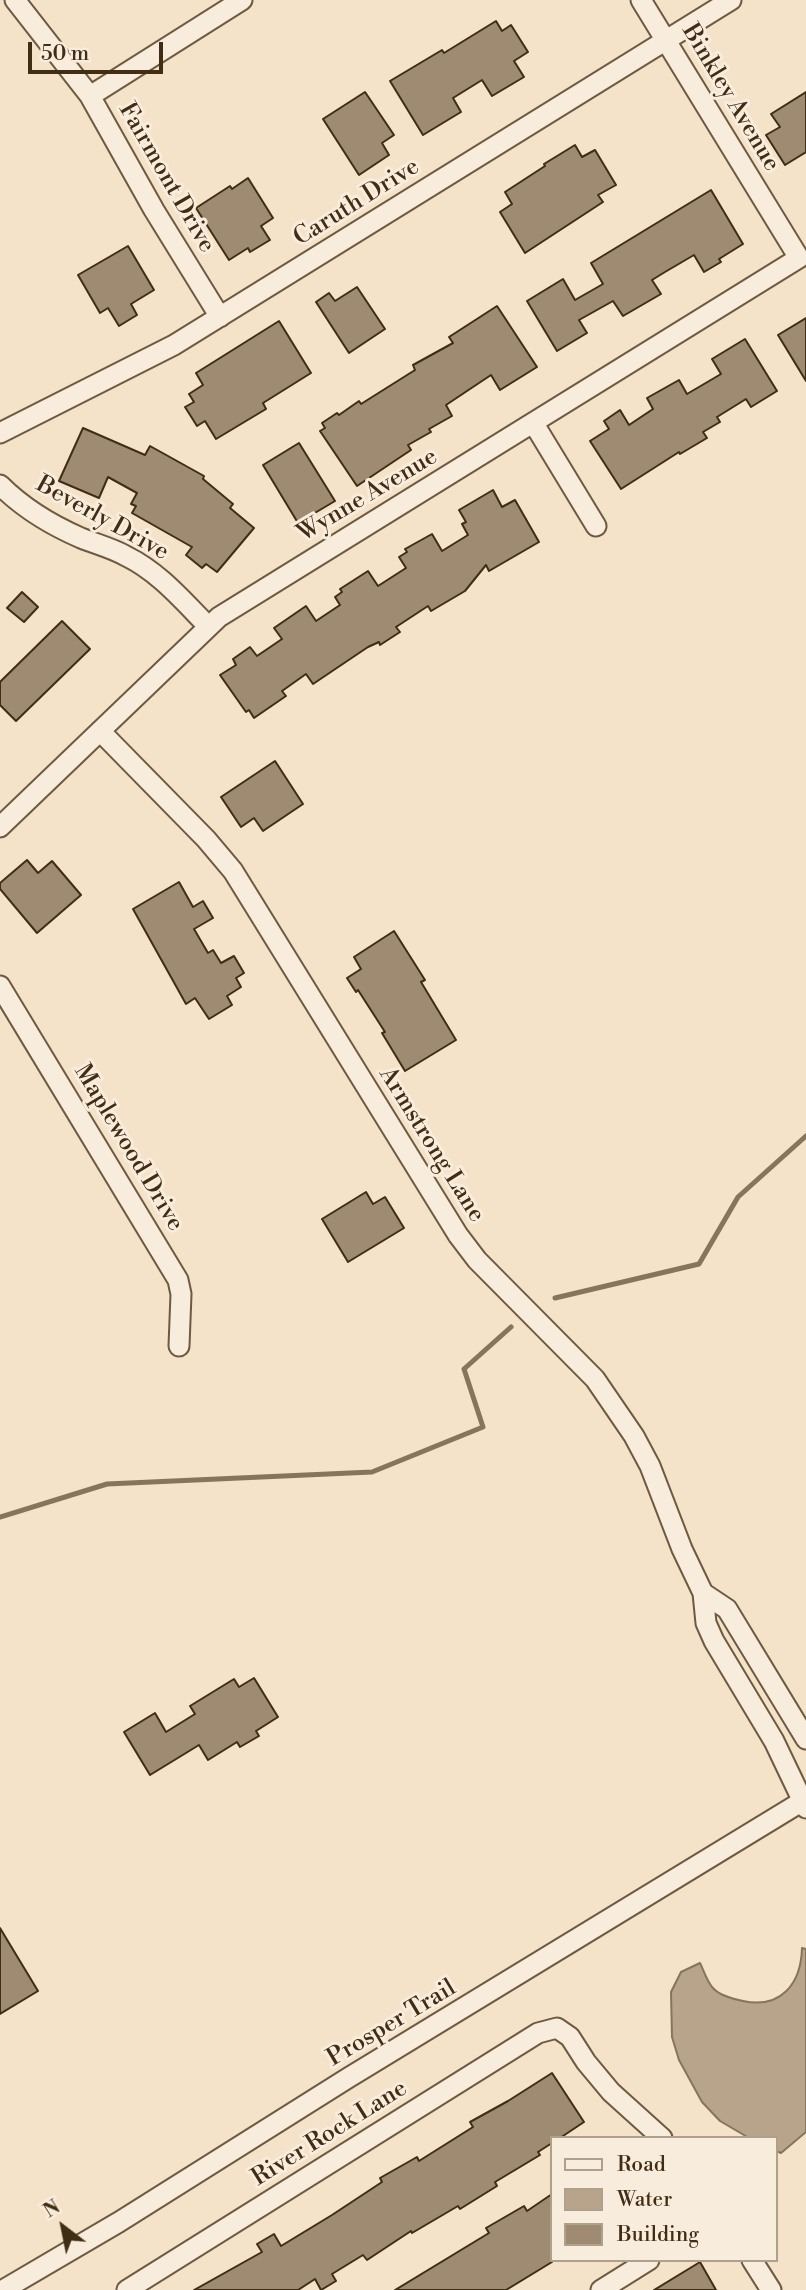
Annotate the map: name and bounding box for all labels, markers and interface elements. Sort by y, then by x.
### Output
street label: Binkley Avenue [675,19,785,177]
scale bar [32,28,166,72]
text: 50 m [41,41,89,67]
street label: Fairmont Drive [111,98,221,258]
street label: Caruth Drive [289,153,425,253]
street label: Wynne Avenue [293,443,443,549]
street label: Beverly Drive [31,471,173,567]
street label: Maplewood Drive [67,1059,189,1237]
street label: Armstrong Lane [372,1062,490,1228]
street label: Prosper Trail [322,1974,462,2074]
street label: River Rock Lane [247,2075,413,2193]
legend [550,2136,778,2262]
text: Road [617,2152,666,2178]
text: Water [617,2187,672,2213]
north arrow [28,2192,98,2262]
text: N [39,2195,65,2223]
text: Building [617,2222,699,2248]

